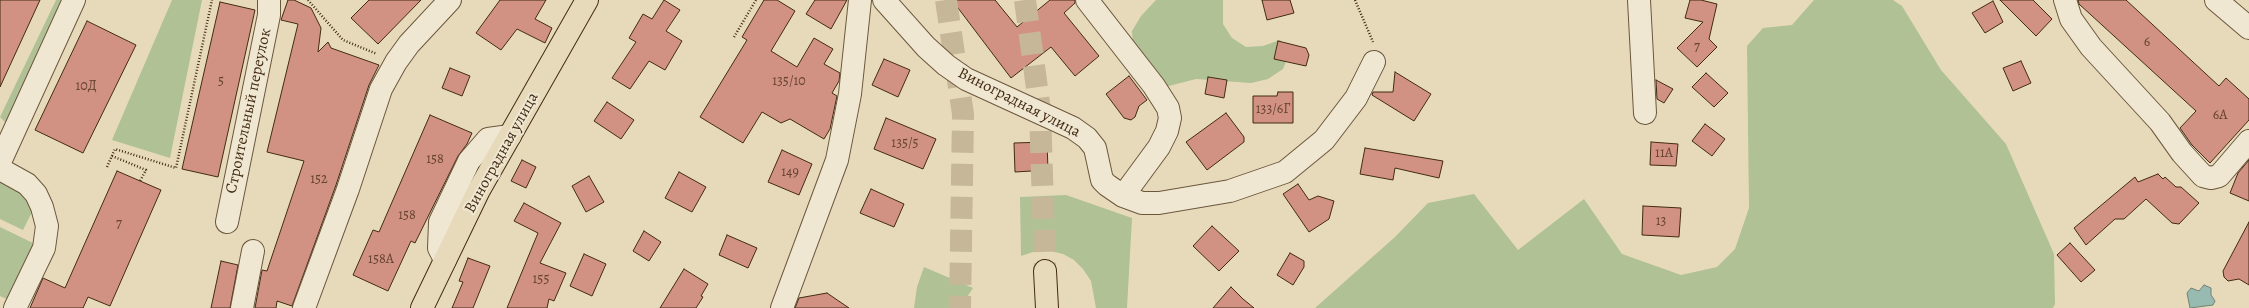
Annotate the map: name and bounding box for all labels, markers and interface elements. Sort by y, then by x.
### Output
street label: Строительный переулок [222,27,276,195]
house number: 6 [2144,35,2150,51]
house number: 7 [1694,40,1700,56]
street label: Виноградная улица [955,64,1083,142]
house number: 5 [218,74,224,90]
house number: 135/10 [772,74,806,90]
house number: 10Д [75,79,97,95]
street label: Виноградная улица [461,89,543,217]
house number: 133/6Г [1256,102,1290,118]
house number: 6А [2213,108,2227,124]
house number: 135/5 [891,136,919,152]
house number: 11А [1655,146,1673,162]
house number: 158 [426,152,444,168]
house number: 149 [781,165,799,181]
house number: 152 [310,172,328,188]
house number: 158 [398,208,416,224]
house number: 13 [1656,214,1666,230]
house number: 7 [116,217,122,233]
house number: 158А [368,252,394,268]
house number: 155 [533,272,549,288]

